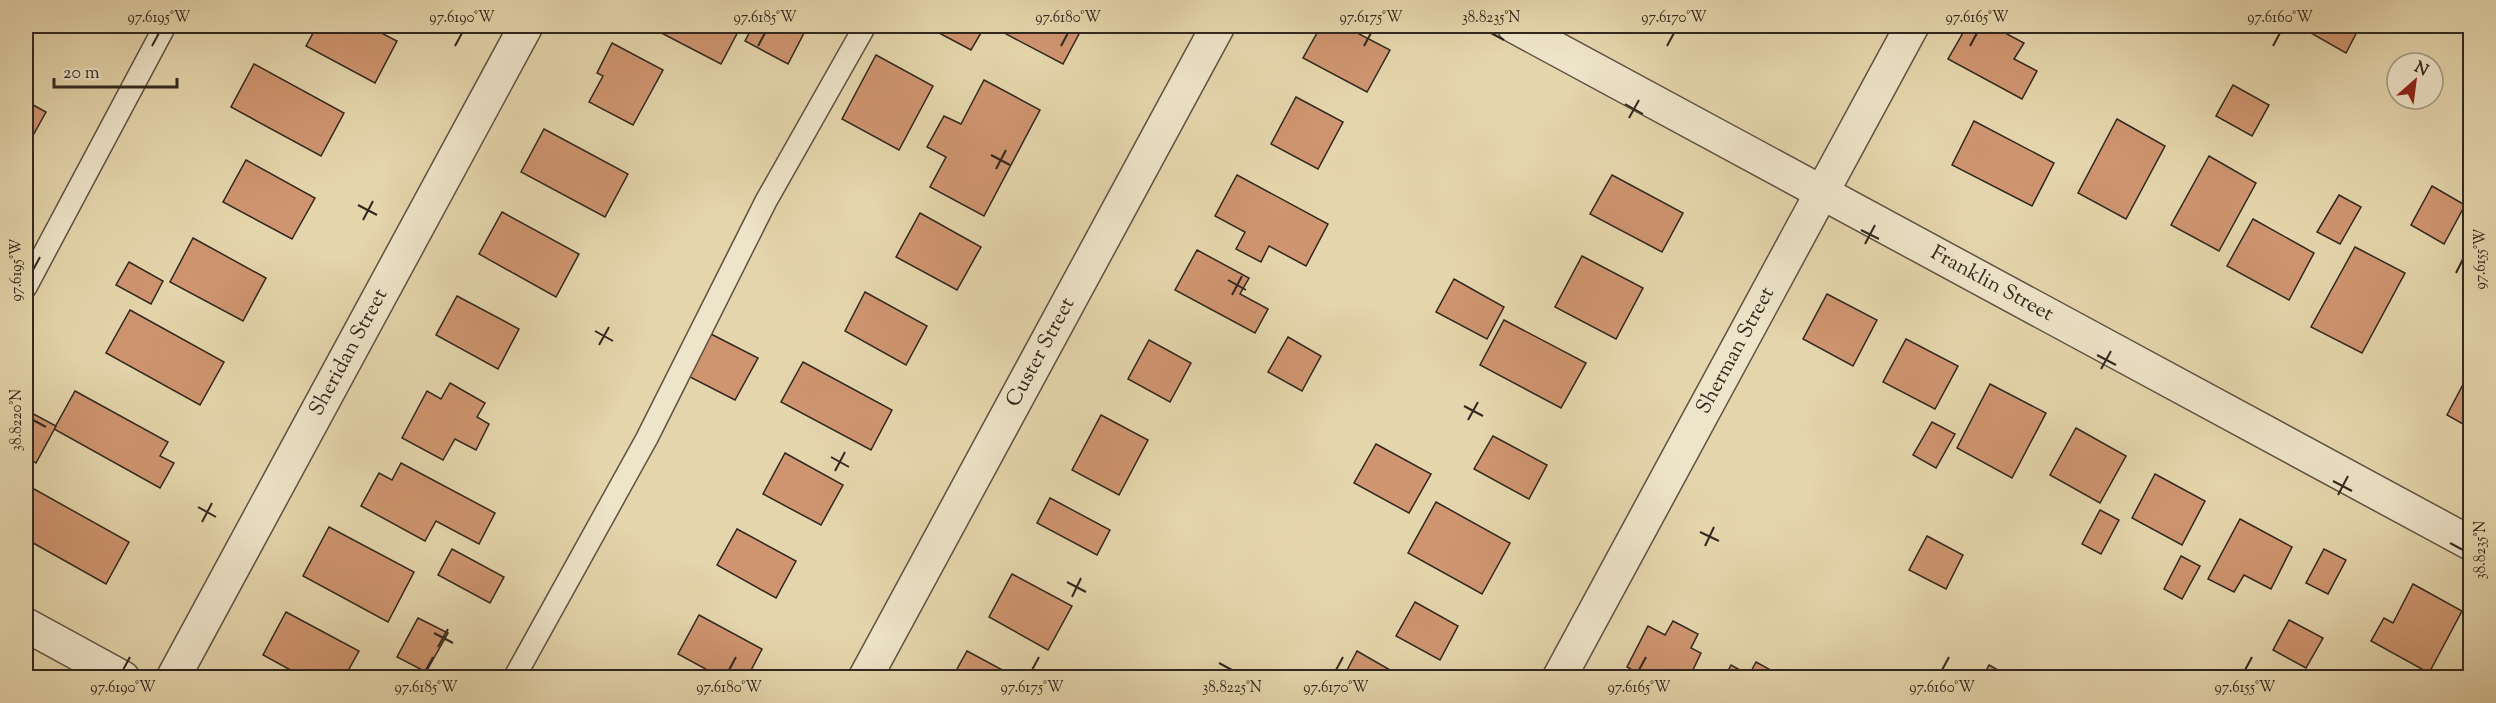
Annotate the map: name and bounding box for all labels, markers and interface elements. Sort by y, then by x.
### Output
text: 97.6195°W [128,8,191,29]
text: 97.6190°W [429,8,495,29]
text: 97.6185°W [733,8,797,29]
text: 97.6180°W [1035,8,1101,29]
text: 97.6175°W [1339,8,1403,29]
text: 38.8235°N [1462,8,1520,29]
text: 97.6170°W [1641,8,1707,29]
text: 97.6165°W [1945,8,2009,29]
text: 97.6160°W [2247,8,2313,29]
scale bar [54,51,177,89]
north arrow [2385,51,2445,111]
text: N [2410,57,2432,83]
text: 20 m [63,61,100,87]
text: 97.6155°W [2471,228,2492,289]
text: 97.6195°W [7,238,28,301]
street label: Franklin Street [1925,239,2058,330]
street label: Sherman Street [1689,282,1783,420]
street label: Sheridan Street [302,284,396,422]
street label: Custer Street [999,292,1083,413]
text: 38.8220°N [7,389,28,451]
text: 38.8235°N [2471,521,2492,579]
text: 97.6190°W [90,678,156,699]
text: 97.6185°W [394,678,458,699]
text: 97.6180°W [696,678,762,699]
text: 97.6175°W [1000,678,1064,699]
text: 38.8225°N [1202,678,1262,699]
text: 97.6170°W [1303,678,1369,699]
text: 97.6165°W [1607,678,1671,699]
text: 97.6160°W [1909,678,1975,699]
text: 97.6155°W [2215,678,2276,699]

